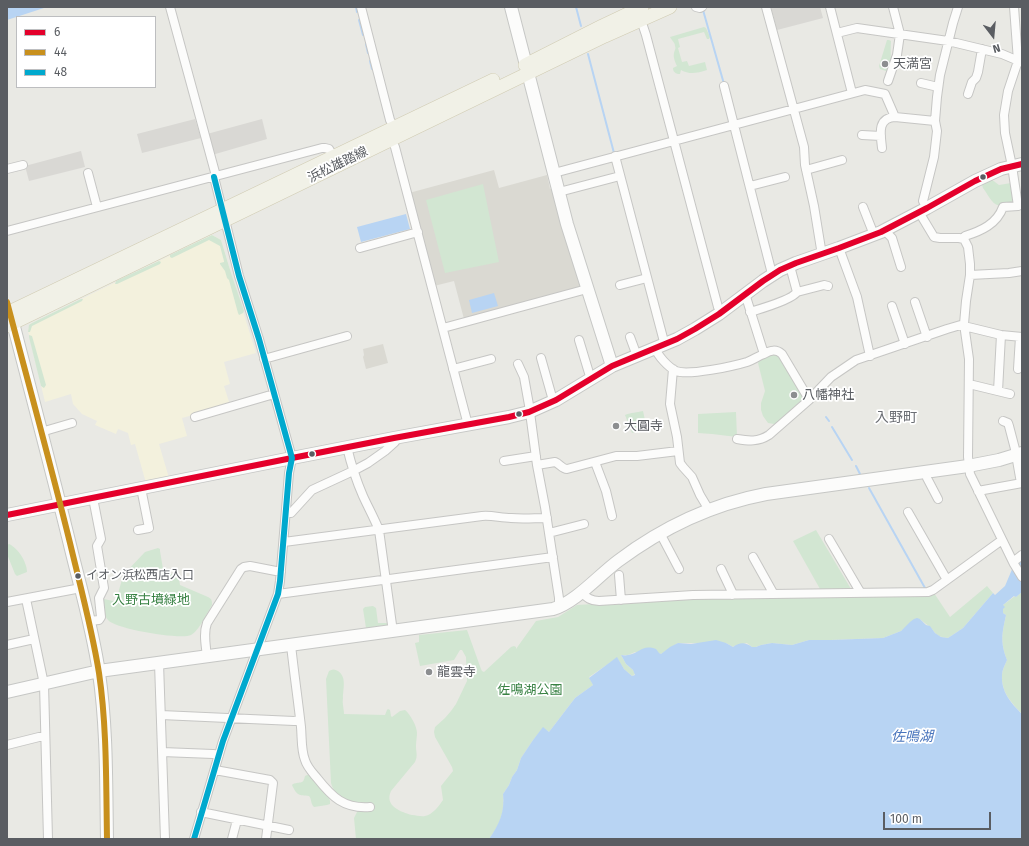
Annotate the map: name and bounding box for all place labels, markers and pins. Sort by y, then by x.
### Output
place label: 天満宮 [893,56,932,72]
marker: 天満宮 [880,59,890,69]
unlabelled marker [978,172,988,182]
place label: 八幡神社 [802,387,854,403]
marker: 八幡神社 [789,390,799,400]
unlabelled marker [514,409,524,419]
place label: 大圓寺 [624,418,663,434]
marker: 大圓寺 [611,421,621,431]
unlabelled marker [307,449,317,459]
place label: イオン浜松西店入口 [86,569,194,583]
marker: イオン浜松西店入口 [73,571,83,581]
place label: 龍雲寺 [437,664,476,680]
marker: 龍雲寺 [424,667,434,677]

